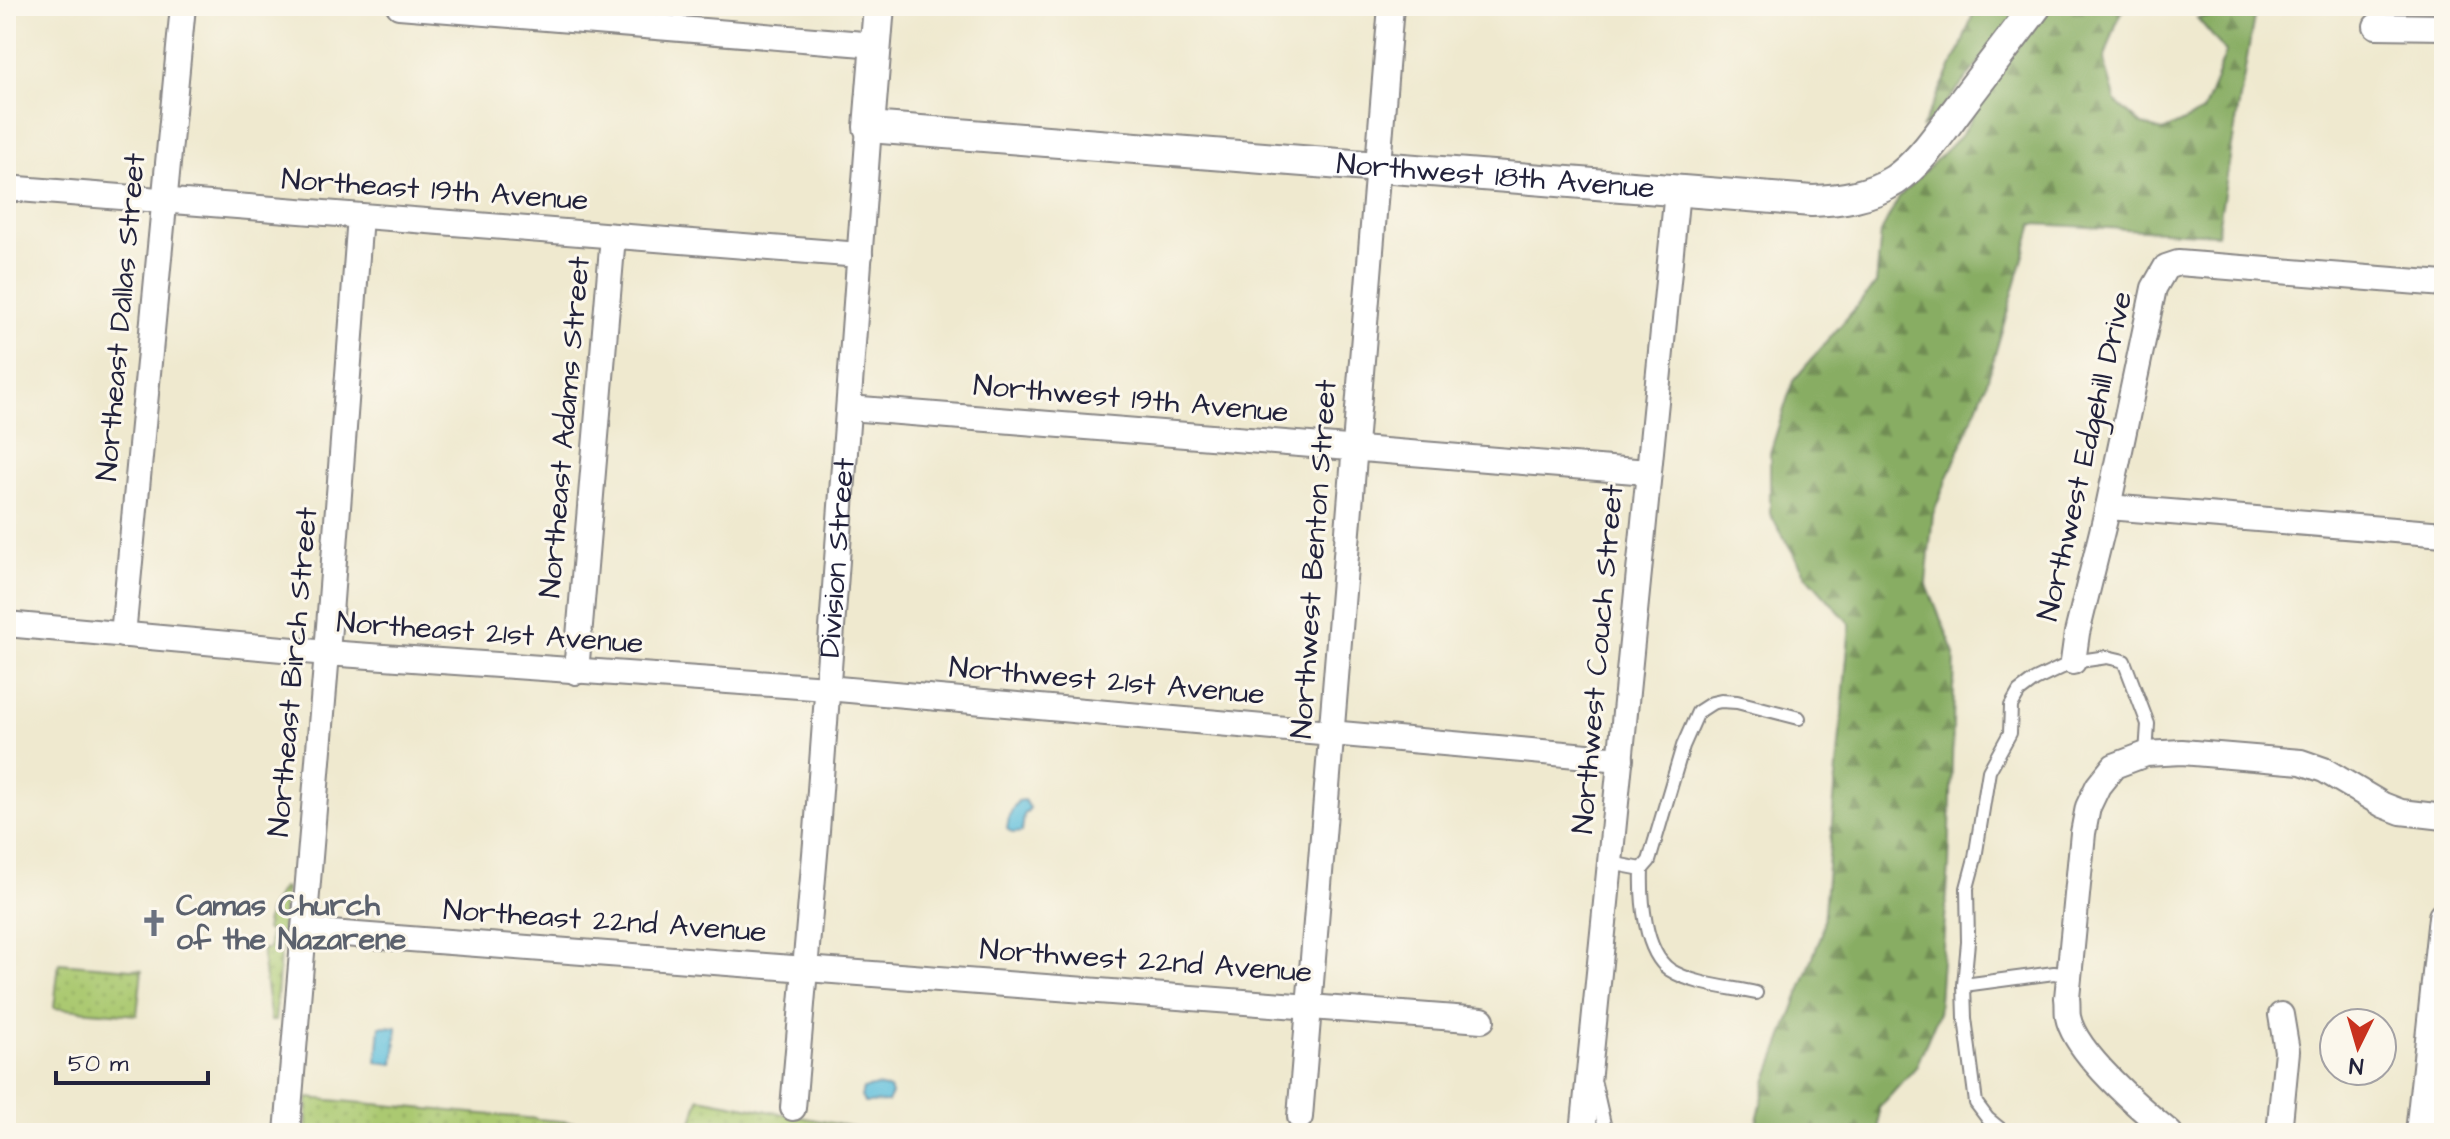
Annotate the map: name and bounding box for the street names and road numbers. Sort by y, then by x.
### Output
street label: Northwest 18th Avenue [1335,143,1656,210]
street label: Northeast Dallas Street [86,151,156,483]
street label: Northeast 19th Avenue [280,158,590,222]
street label: Northeast Adams Street [529,254,601,600]
street label: Northwest Edgehill Drive [2027,287,2144,625]
street label: Northwest 19th Avenue [972,364,1290,434]
street label: Northwest Benton Street [1280,378,1348,740]
street label: Division Street [809,456,865,659]
street label: Northwest Couch Street [1562,483,1634,835]
street label: Northeast Birch Street [258,505,328,839]
street label: Northeast 21st Avenue [335,601,645,665]
street label: Northwest 21st Avenue [947,646,1267,716]
street label: Northeast 22nd Avenue [442,889,768,953]
street label: Northwest 22nd Avenue [978,928,1314,994]

